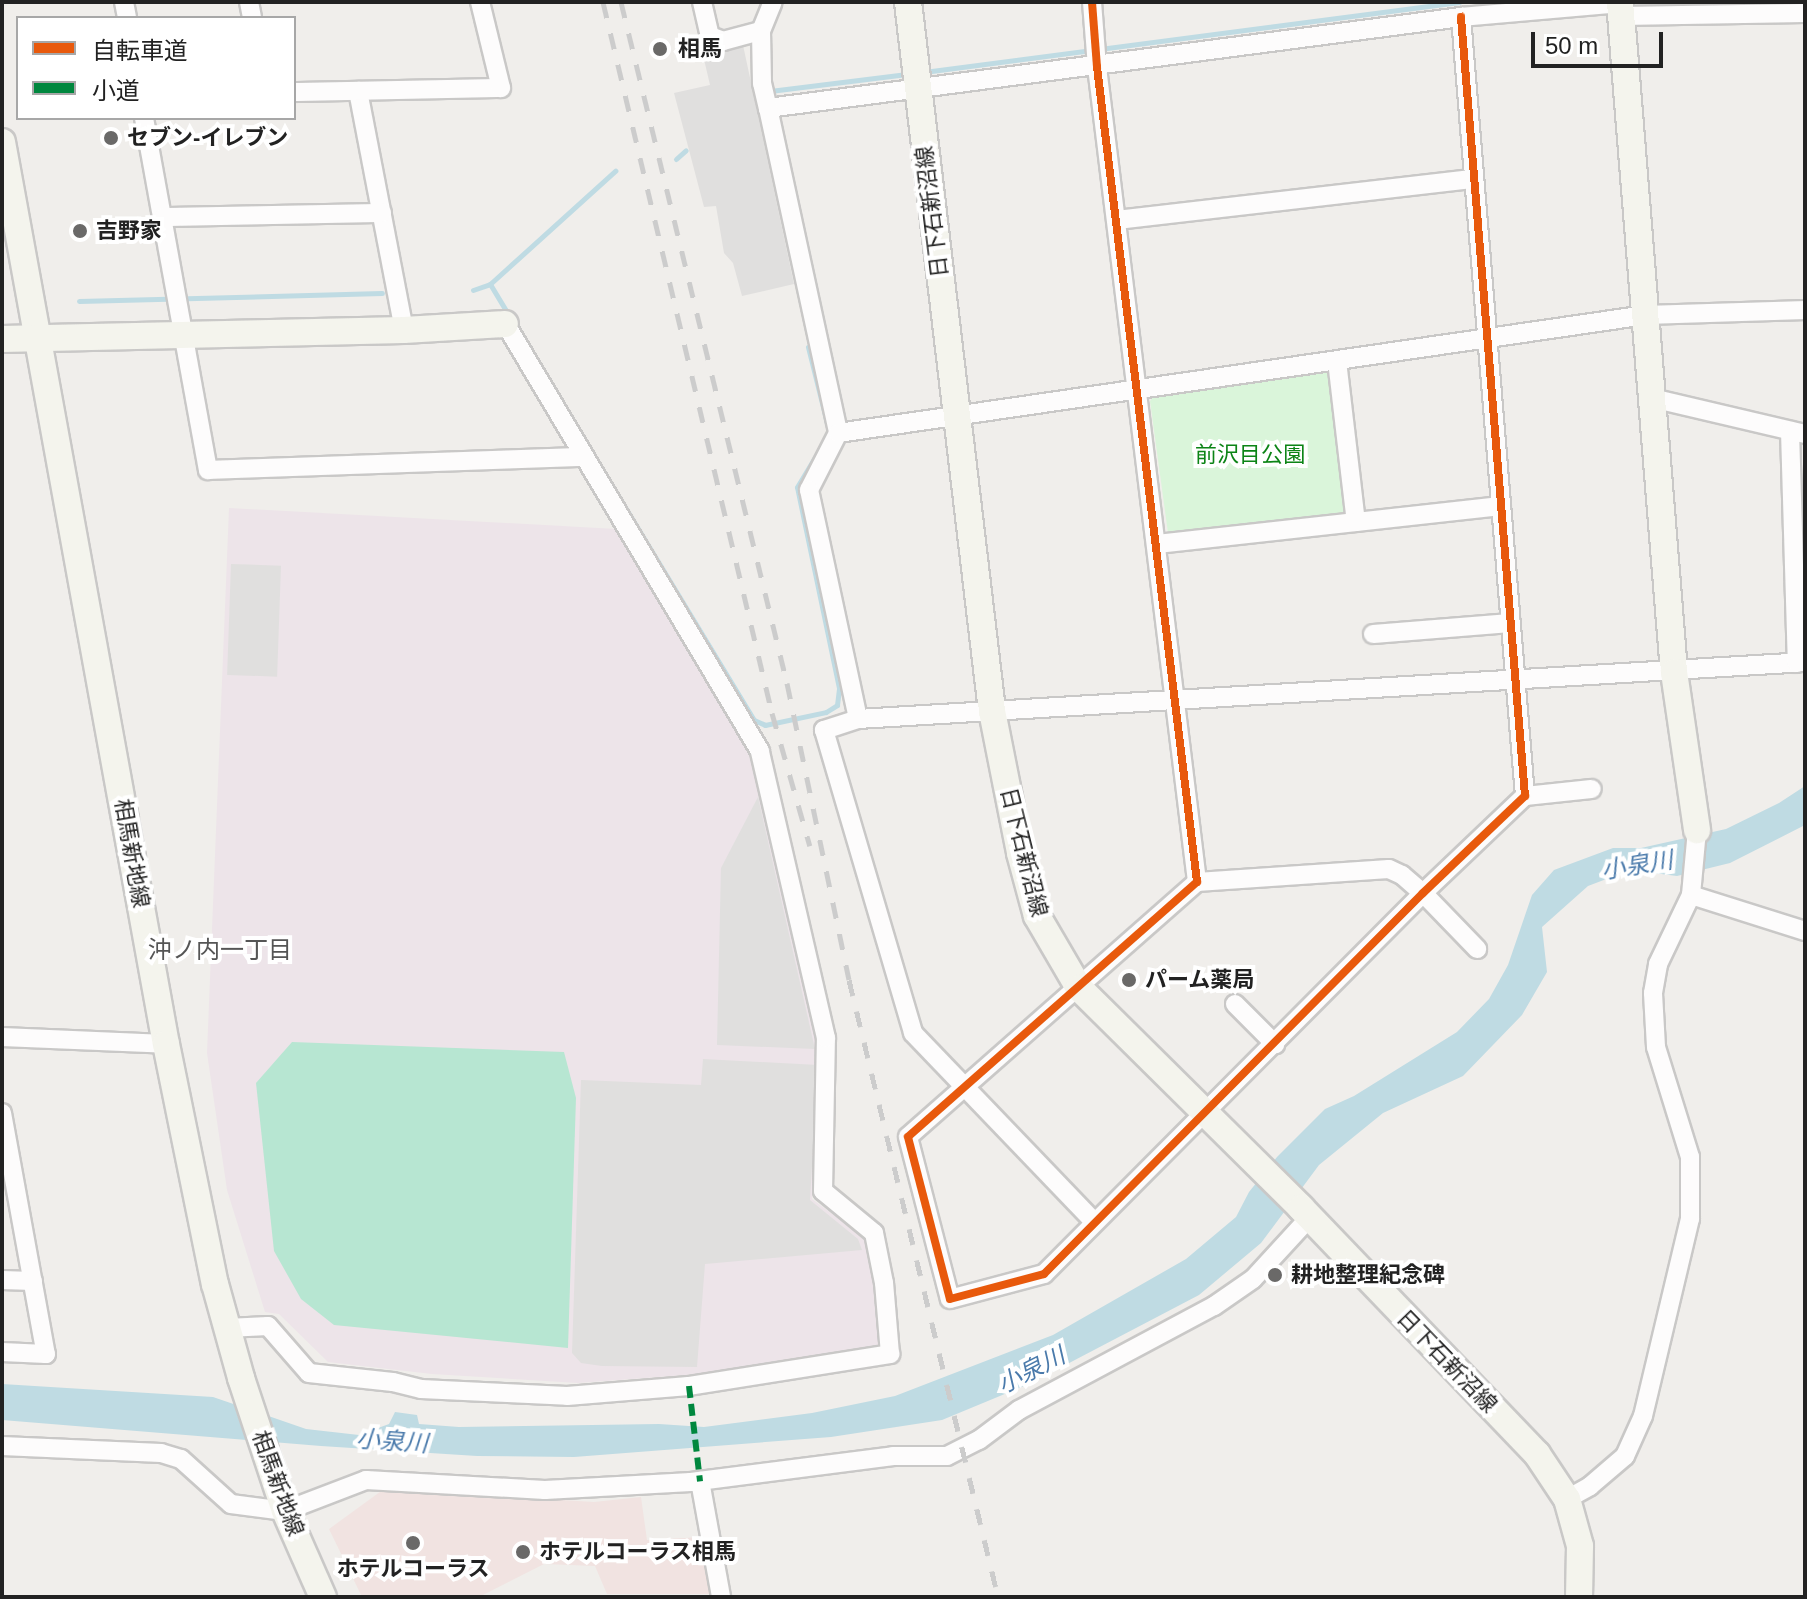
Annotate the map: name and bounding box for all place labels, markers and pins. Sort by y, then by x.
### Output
place label: 相馬 [678,36,722,62]
marker: 相馬 [649,38,671,60]
place label: セブン-イレブン [127,125,288,151]
marker: セブン-イレブン [102,129,120,147]
place label: 吉野家 [96,218,162,244]
marker: 吉野家 [71,222,89,240]
place label: パーム薬局 [1145,967,1255,993]
marker: パーム薬局 [1120,971,1138,989]
place label: 耕地整理紀念碑 [1291,1262,1445,1288]
marker: 耕地整理紀念碑 [1266,1266,1284,1284]
marker: ホテルコーラス [404,1534,422,1552]
place label: ホテルコーラス相馬 [539,1539,737,1565]
marker: ホテルコーラス相馬 [514,1543,532,1561]
place label: ホテルコーラス [336,1556,490,1582]

